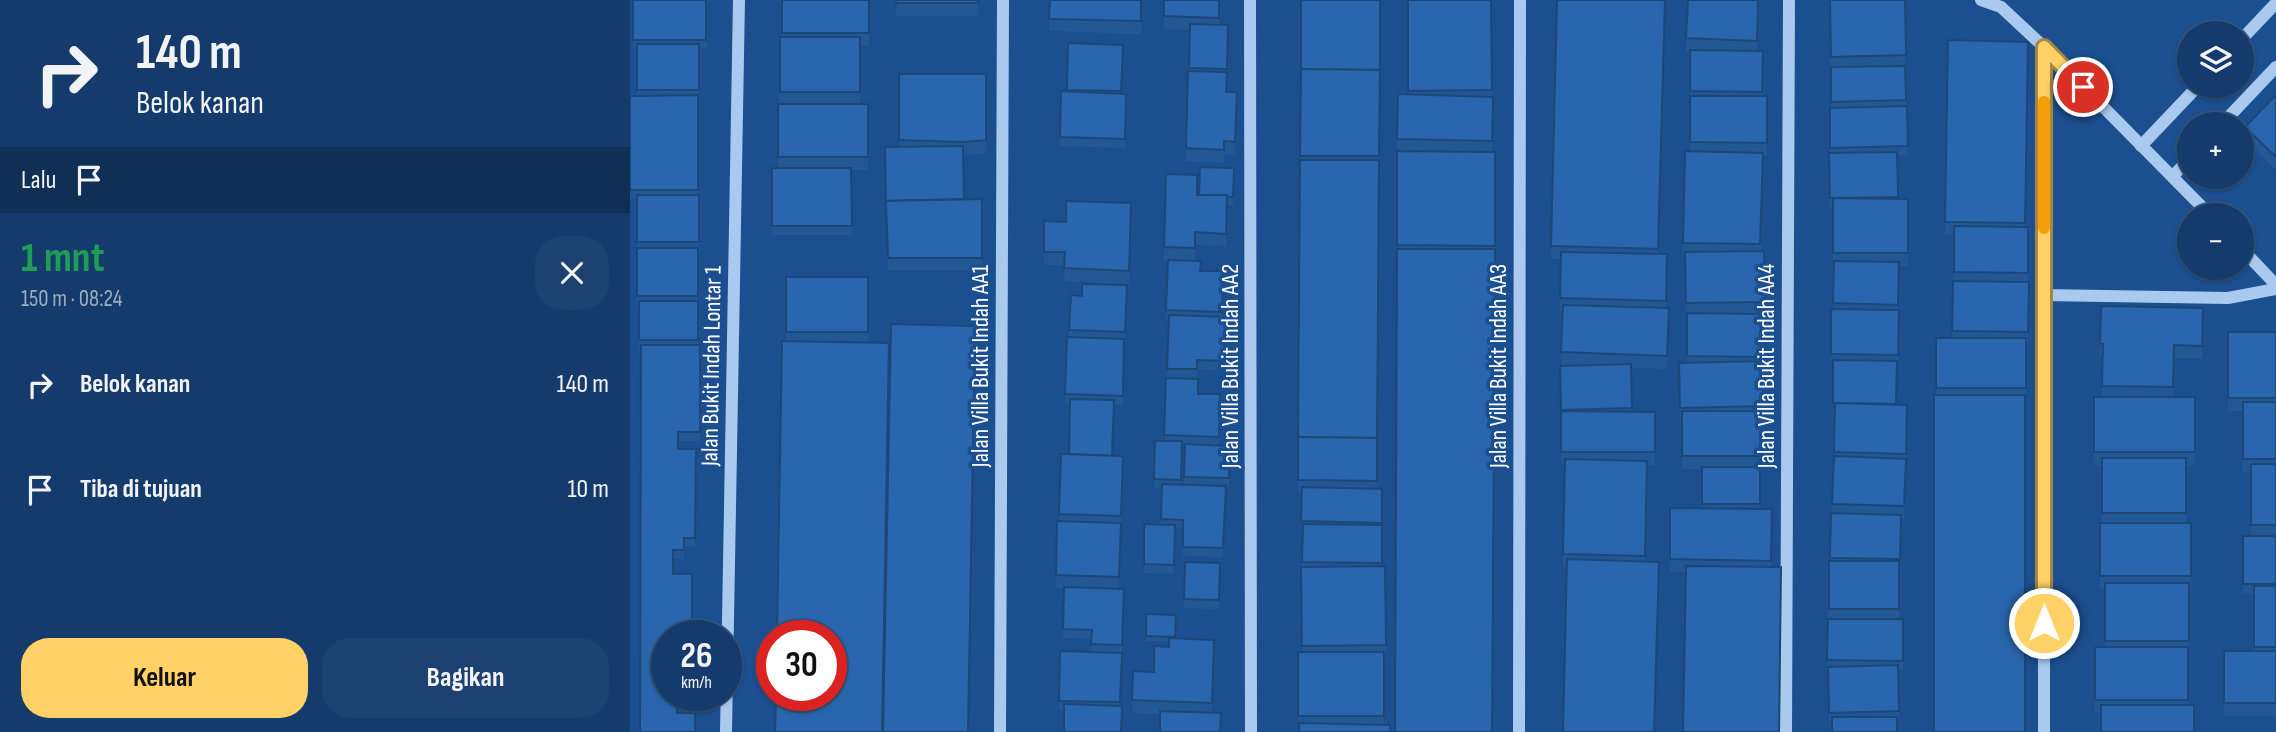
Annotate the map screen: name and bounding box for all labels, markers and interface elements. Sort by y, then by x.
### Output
map controls [2177,21,2254,280]
button: layers [2177,21,2254,98]
text: 140 m [136,24,242,83]
icon: right [21,28,112,119]
pin [2053,57,2113,117]
icon: arrive [2064,68,2102,106]
text: Belok kanan [136,84,264,123]
button: + [2177,112,2254,189]
icon: arrive [70,161,108,199]
text: Lalu [21,165,56,196]
button: − [2177,203,2254,280]
text: 1 mnt [21,233,105,284]
button: close [535,236,609,310]
street label: Jalan Villa Bukit Indah AA1 [966,264,995,468]
street label: Jalan Villa Bukit Indah AA2 [1216,264,1245,469]
street label: Jalan Villa Bukit Indah AA3 [1484,264,1513,469]
street label: Jalan Villa Bukit Indah AA4 [1752,264,1781,469]
street label: Jalan Bukit Indah Lontar 1 [695,265,728,467]
text: 150 m · 08:24 [21,285,122,313]
icon: right [21,366,59,404]
text: Belok kanan [80,369,190,400]
text: 140 m [557,369,609,400]
icon: arrive [21,471,59,509]
text: Tiba di tujuan [80,474,202,505]
text: 10 m [567,474,609,505]
position arrow [2007,586,2081,660]
speed limit sign: 30 [756,620,847,711]
text: 26 [681,635,712,678]
button: Keluar [21,638,308,718]
button: Bagikan [322,638,609,718]
text: km/h [681,672,712,693]

